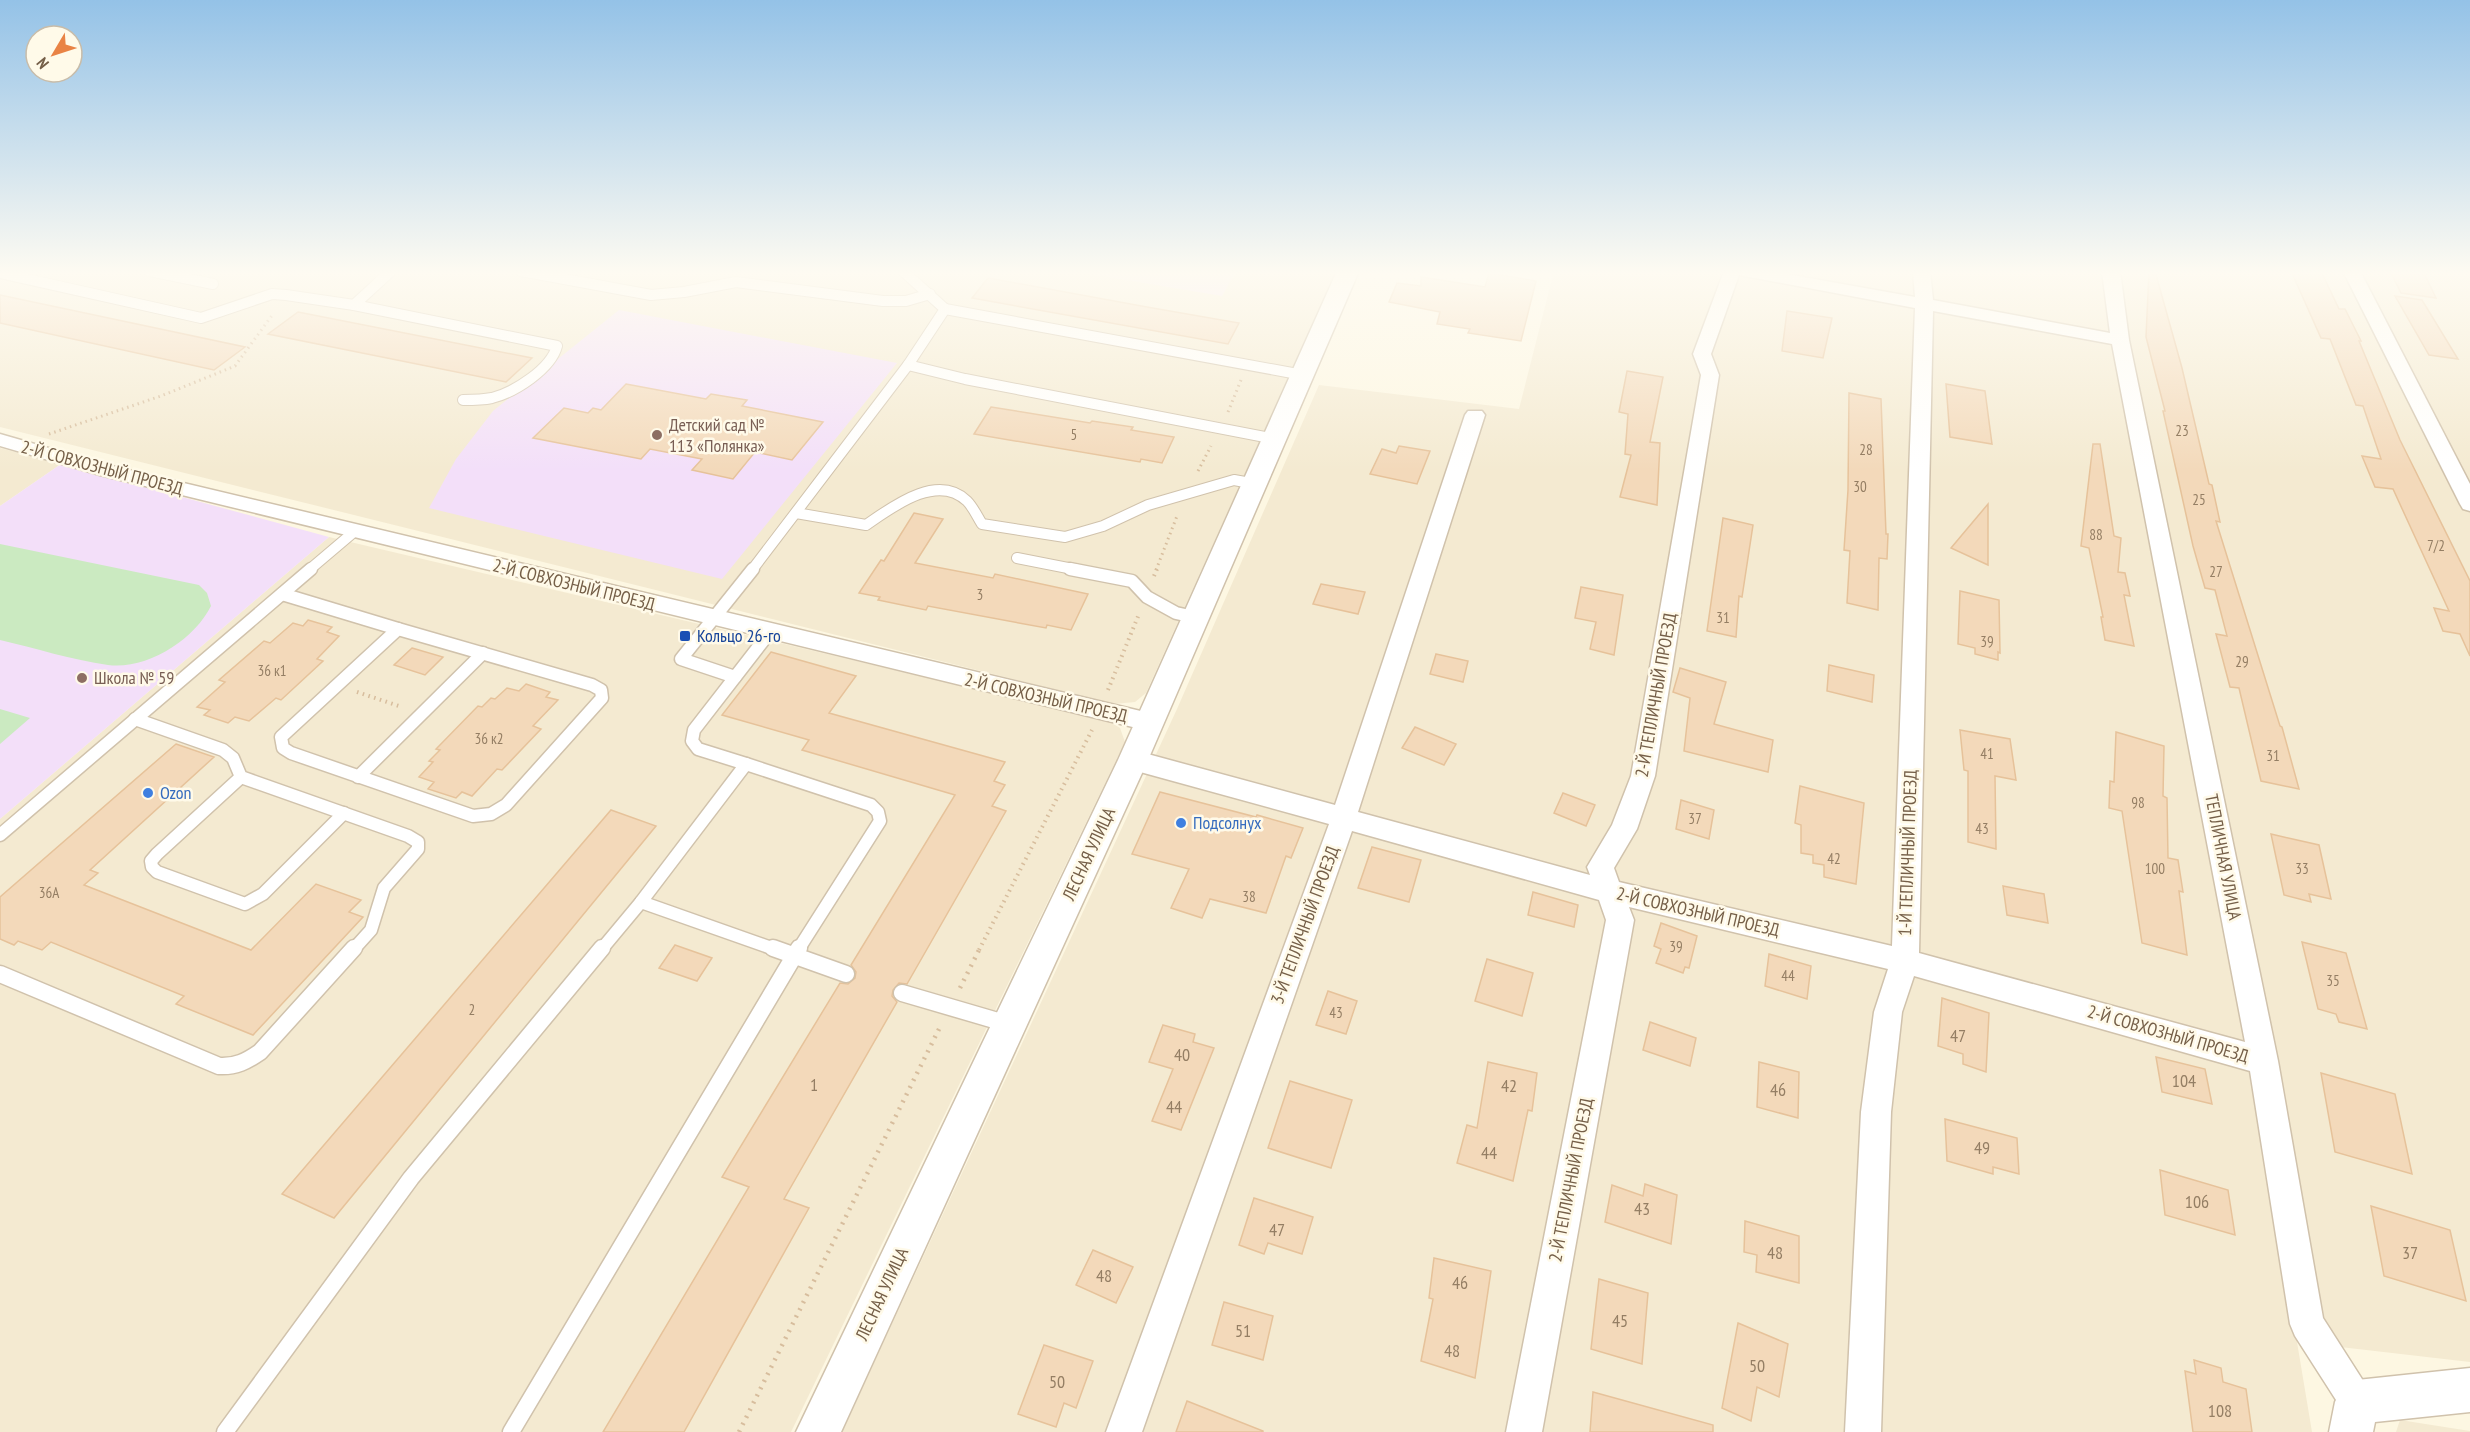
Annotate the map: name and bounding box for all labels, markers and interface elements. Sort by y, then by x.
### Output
north arrow [24,24,84,84]
text: N [32,54,53,73]
place label: Детский сад № 113 «Полянка» [669,413,765,457]
house number: 23 [2175,421,2189,440]
house number: 5 [1071,425,1077,444]
marker: Детский сад № 113 «Полянка» [650,428,664,442]
street label: 2-Й СОВХОЗНЫЙ ПРОЕЗД [19,435,186,500]
house number: 28 [1859,440,1873,459]
house number: 30 [1853,477,1867,496]
house number: 25 [2192,490,2206,509]
house number: 88 [2089,525,2103,544]
house number: 7/2 [2427,536,2445,555]
street label: 2-Й СОВХОЗНЫЙ ПРОЕЗД [491,553,658,616]
house number: 27 [2209,562,2223,581]
house number: 3 [977,585,983,604]
house number: 31 [1716,608,1730,627]
street label: 2-Й ТЕПЛИЧНЫЙ ПРОЕЗД [1630,611,1681,779]
place label: Кольцо 26-го [697,624,781,647]
marker: Кольцо 26-го [678,629,692,643]
house number: 39 [1980,632,1994,651]
house number: 29 [2235,652,2249,671]
house number: 36 к1 [257,661,287,680]
place label: Школа № 59 [94,666,174,689]
street label: 2-Й СОВХОЗНЫЙ ПРОЕЗД [962,668,1130,727]
marker: Школа № 59 [75,671,89,685]
house number: 36 к2 [474,729,504,748]
house number: 41 [1980,744,1994,763]
house number: 31 [2266,746,2280,765]
street label: 1-Й ТЕПЛИЧНЫЙ ПРОЕЗД [1893,769,1922,936]
place label: Ozon [160,781,192,804]
marker: Ozon [141,786,155,800]
street label: ТЕПЛИЧНАЯ УЛИЦА [2200,792,2247,922]
house number: 98 [2131,793,2145,812]
street label: ЛЕСНАЯ УЛИЦА [1057,803,1120,905]
house number: 37 [1688,809,1702,828]
place label: Подсолнух [1193,811,1262,834]
marker: Подсолнух [1174,816,1188,830]
house number: 43 [1975,819,1989,838]
street label: 3-Й ТЕПЛИЧНЫЙ ПРОЕЗД [1265,843,1344,1007]
house number: 42 [1827,849,1841,868]
house number: 100 [2145,859,2165,878]
house number: 33 [2295,859,2309,878]
street label: 2-Й СОВХОЗНЫЙ ПРОЕЗД [1614,882,1782,941]
house number: 36А [39,883,60,902]
house number: 38 [1242,887,1256,906]
house number: 39 [1669,937,1683,956]
house number: 44 [1781,966,1795,985]
house number: 35 [2326,971,2340,990]
house number: 2 [469,1000,475,1019]
street label: 2-Й СОВХОЗНЫЙ ПРОЕЗД [2085,1000,2252,1068]
house number: 43 [1329,1003,1343,1022]
house number: 47 [1950,1024,1966,1047]
house number: 40 [1174,1043,1190,1066]
house number: 104 [2172,1069,2196,1092]
house number: 1 [810,1073,818,1096]
house number: 42 [1501,1074,1517,1097]
house number: 46 [1770,1078,1786,1101]
house number: 44 [1166,1095,1182,1118]
street label: 2-Й ТЕПЛИЧНЫЙ ПРОЕЗД [1543,1096,1598,1264]
house number: 49 [1974,1136,1990,1159]
house number: 44 [1481,1141,1497,1164]
house number: 106 [2185,1190,2209,1213]
house number: 43 [1634,1197,1650,1220]
house number: 47 [1269,1218,1285,1241]
house number: 48 [1767,1241,1783,1264]
house number: 37 [2402,1241,2418,1264]
street label: ЛЕСНАЯ УЛИЦА [850,1243,913,1345]
house number: 48 [1096,1264,1112,1287]
house number: 46 [1452,1271,1468,1294]
house number: 45 [1612,1309,1628,1332]
house number: 51 [1235,1319,1251,1342]
house number: 48 [1444,1339,1460,1362]
house number: 50 [1749,1354,1765,1377]
house number: 50 [1049,1370,1065,1393]
house number: 108 [2208,1399,2232,1422]

